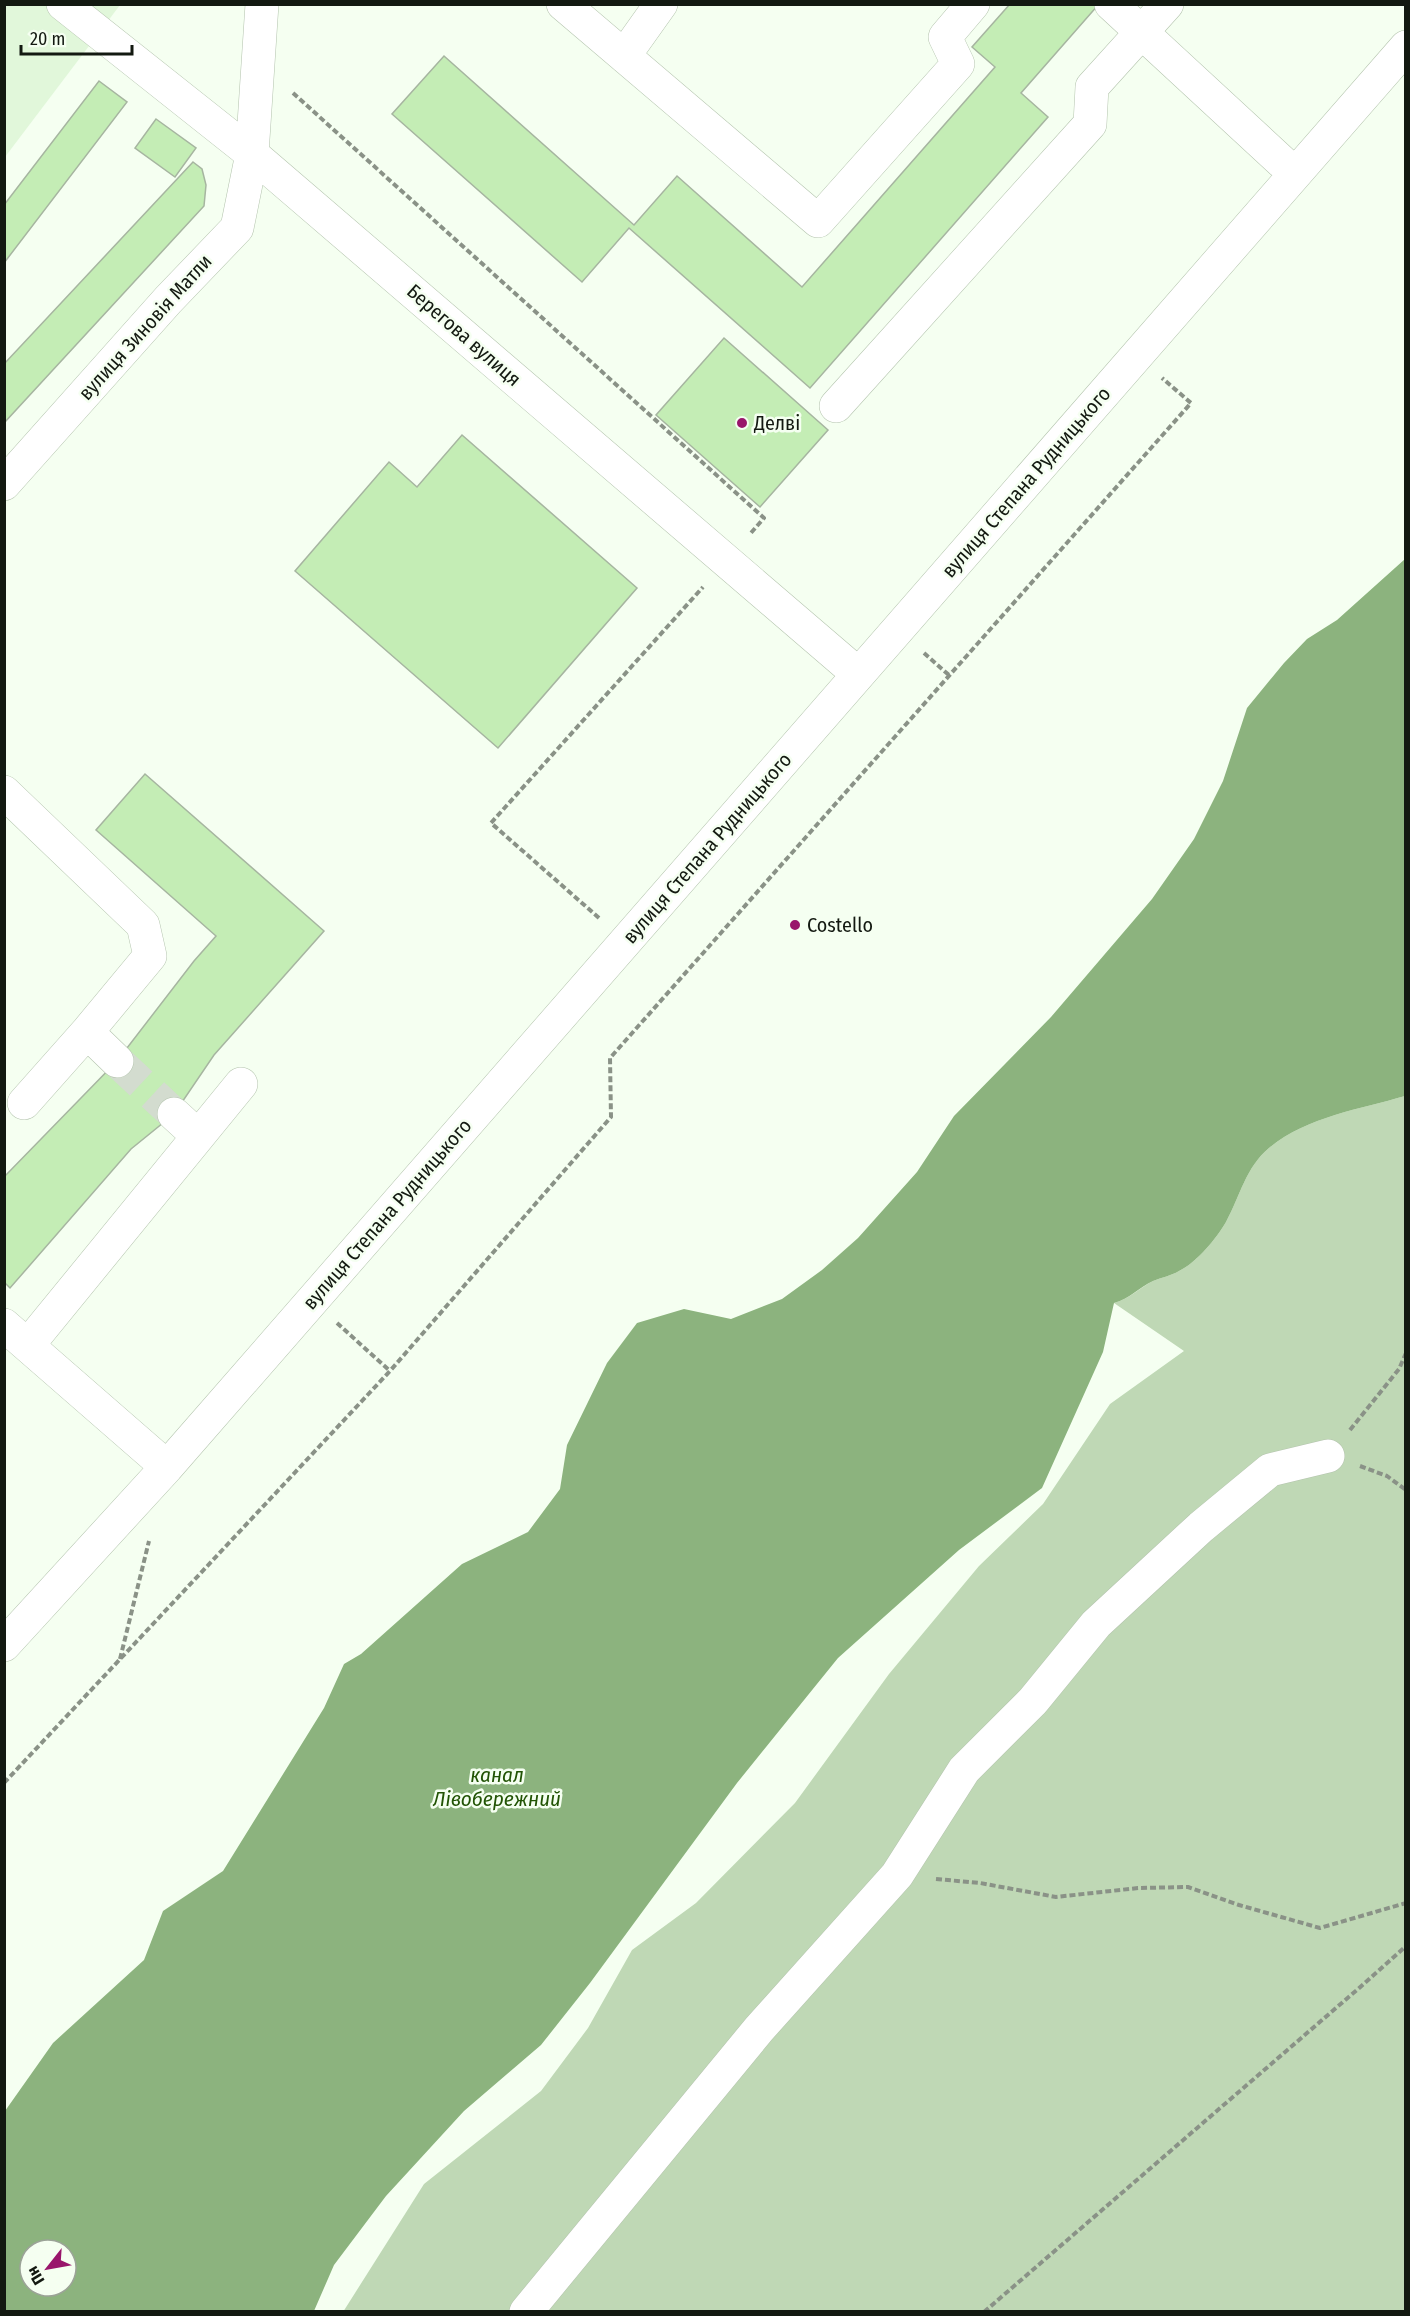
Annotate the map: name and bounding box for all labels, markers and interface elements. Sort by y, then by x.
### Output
scale bar [21,18,132,56]
text: 20 m [30,28,65,50]
street label: вулиця Зиновія Матли [73,249,217,405]
street label: Берегова вулиця [402,279,526,391]
street label: вулиця Степана Рудницького [937,382,1115,582]
place label: Делві [753,411,800,435]
marker: Делві [735,416,749,430]
street label: вулиця Степана Рудницького [618,748,796,948]
place label: Costello [807,913,873,937]
marker: Costello [788,918,802,932]
street label: вулиця Степана Рудницького [298,1114,476,1314]
water label: канал Лівобережний [432,1762,561,1812]
north arrow [18,2238,78,2298]
text: Пн [23,2263,48,2288]

